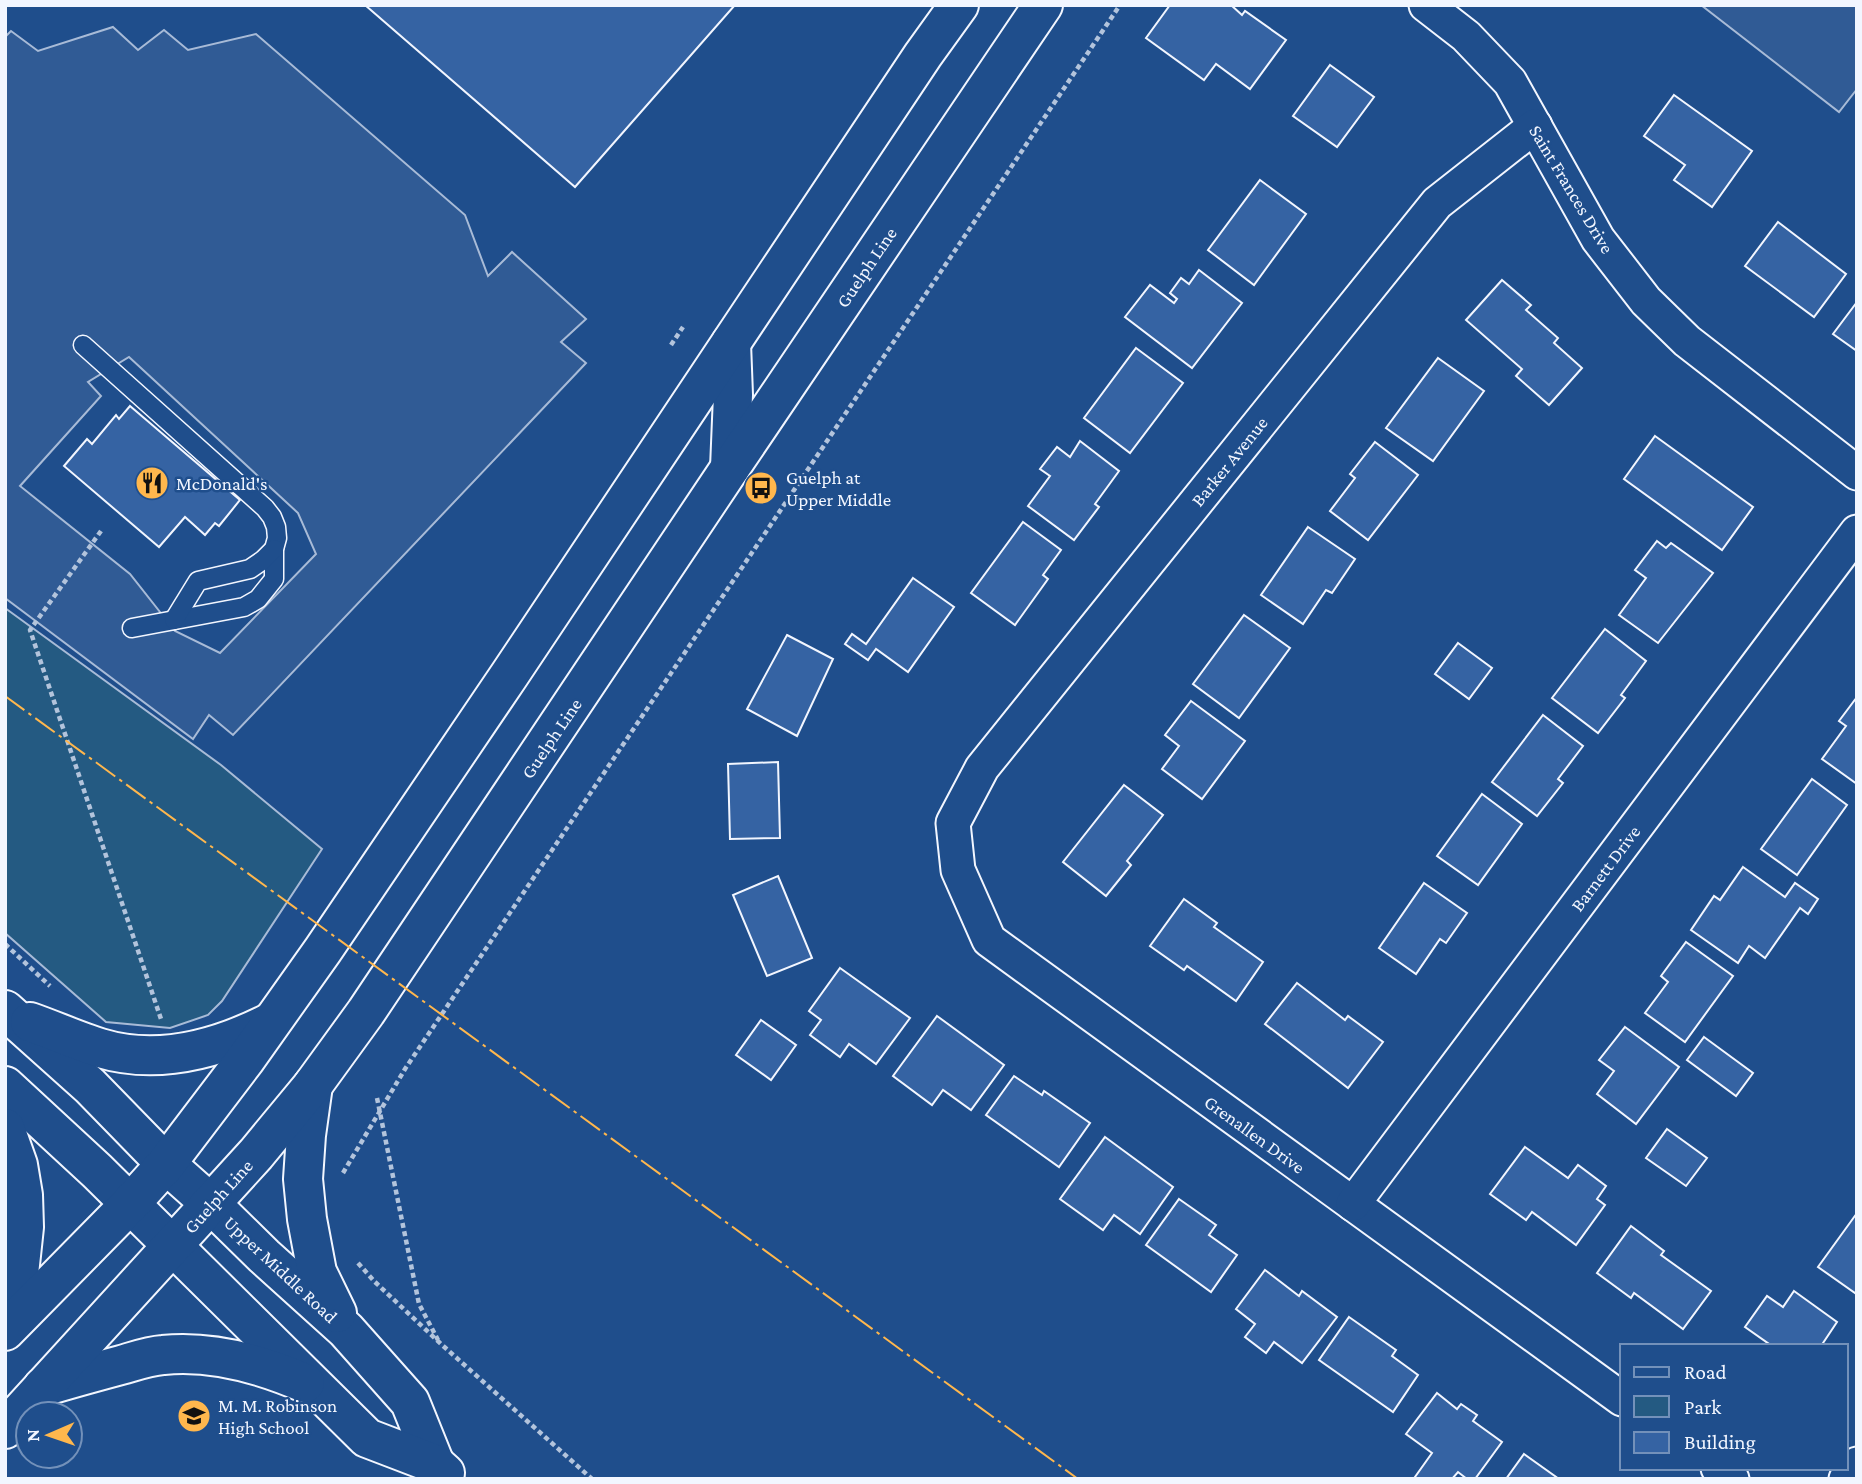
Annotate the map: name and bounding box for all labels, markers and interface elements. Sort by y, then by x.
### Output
street label: Saint Frances Drive [1525,121,1618,257]
street label: Guelph Line [832,223,901,311]
street label: Barker Avenue [1187,412,1272,510]
restaurant icon: McDonald's [133,464,171,502]
place label: Guelph at Upper Middle [786,467,891,510]
bus stop icon: Guelph at Upper Middle [742,469,780,507]
place label: McDonald's [176,473,268,494]
street label: Guelph Line [517,694,586,782]
street label: Barnett Drive [1566,821,1644,915]
street label: Grenallen Drive [1200,1091,1309,1178]
street label: Guelph Line [180,1155,257,1238]
street label: Upper Middle Road [220,1212,342,1327]
legend [1620,1344,1848,1470]
text: Road [1684,1360,1727,1384]
place label: M. M. Robinson High School [218,1395,337,1438]
text: Park [1684,1395,1721,1419]
school or university icon: M. M. Robinson High School [175,1397,213,1435]
north arrow [14,1400,84,1470]
text: N [22,1429,43,1442]
text: Building [1684,1430,1756,1454]

